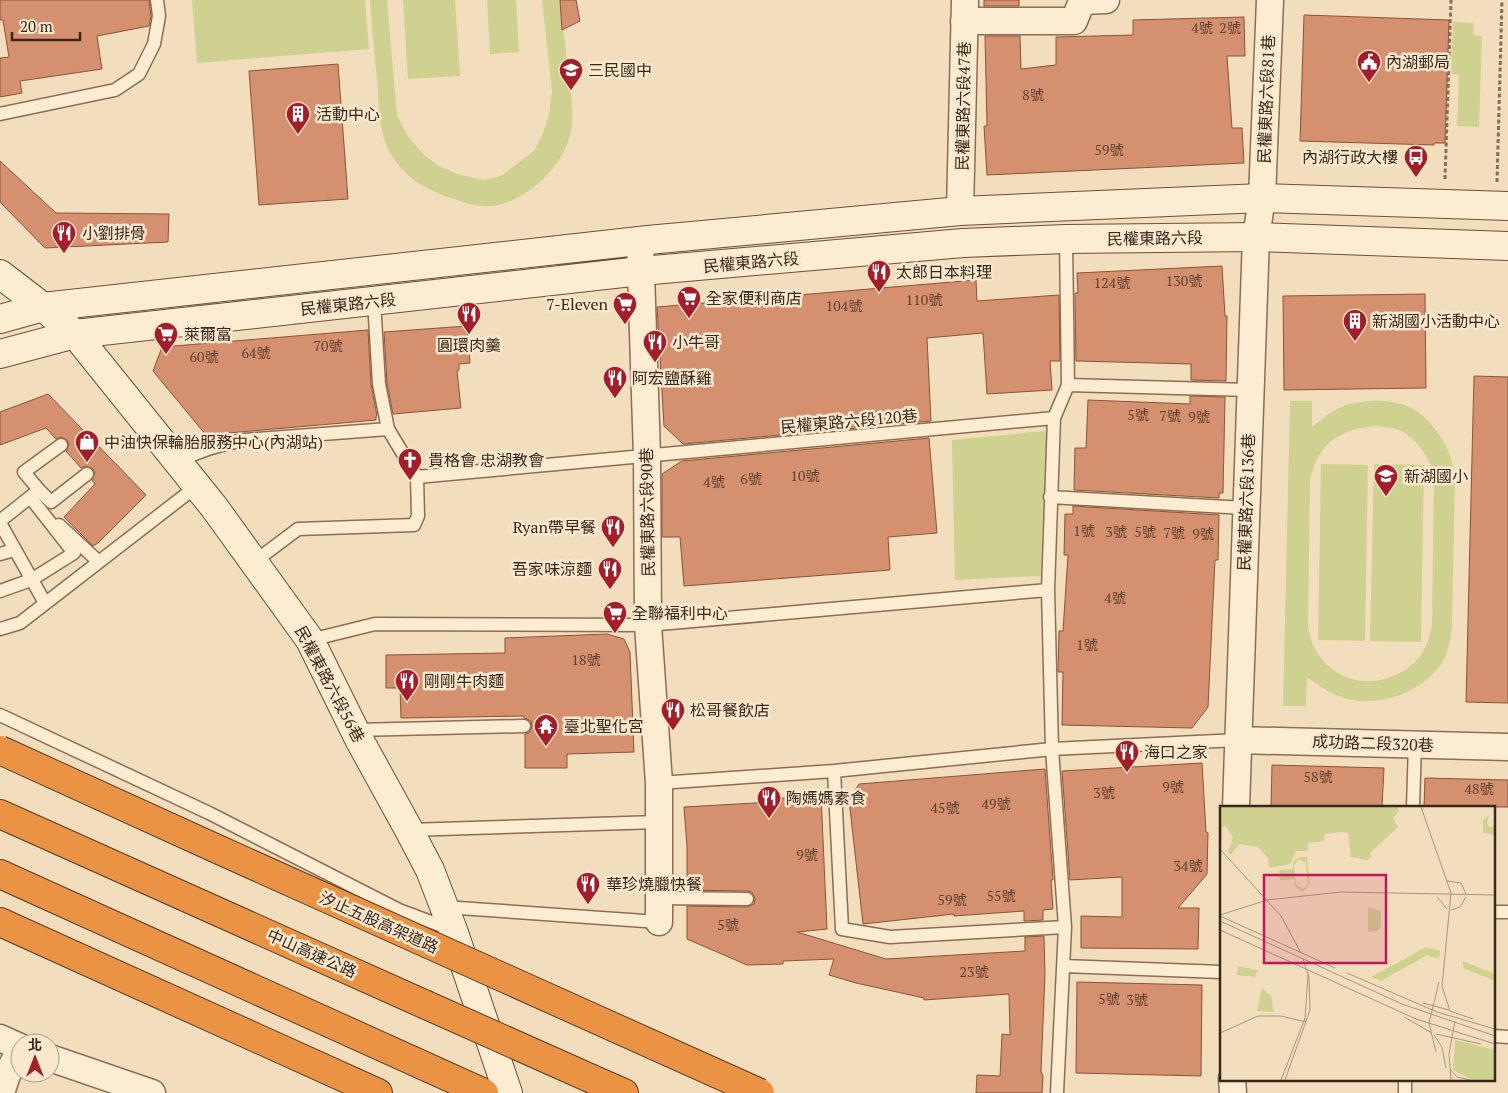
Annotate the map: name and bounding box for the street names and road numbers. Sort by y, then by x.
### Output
street label: 民權東路六段81巷 [1253,34,1279,164]
street label: 民權東路六段47巷 [951,41,975,171]
street label: 民權東路六段 [1107,226,1203,250]
street label: 民權東路六段 [702,247,800,277]
street label: 民權東路六段 [299,288,397,320]
street label: 民權東路六段120巷 [780,404,918,438]
street label: 民權東路六段136巷 [1233,433,1259,571]
street label: 民權東路六段90巷 [635,447,659,577]
street label: 民權東路六段56巷 [290,622,370,746]
street label: 成功路二段320巷 [1312,730,1434,756]
street label: 汐止五股高架道路 [316,886,442,958]
street label: 中山高速公路 [264,923,360,983]

